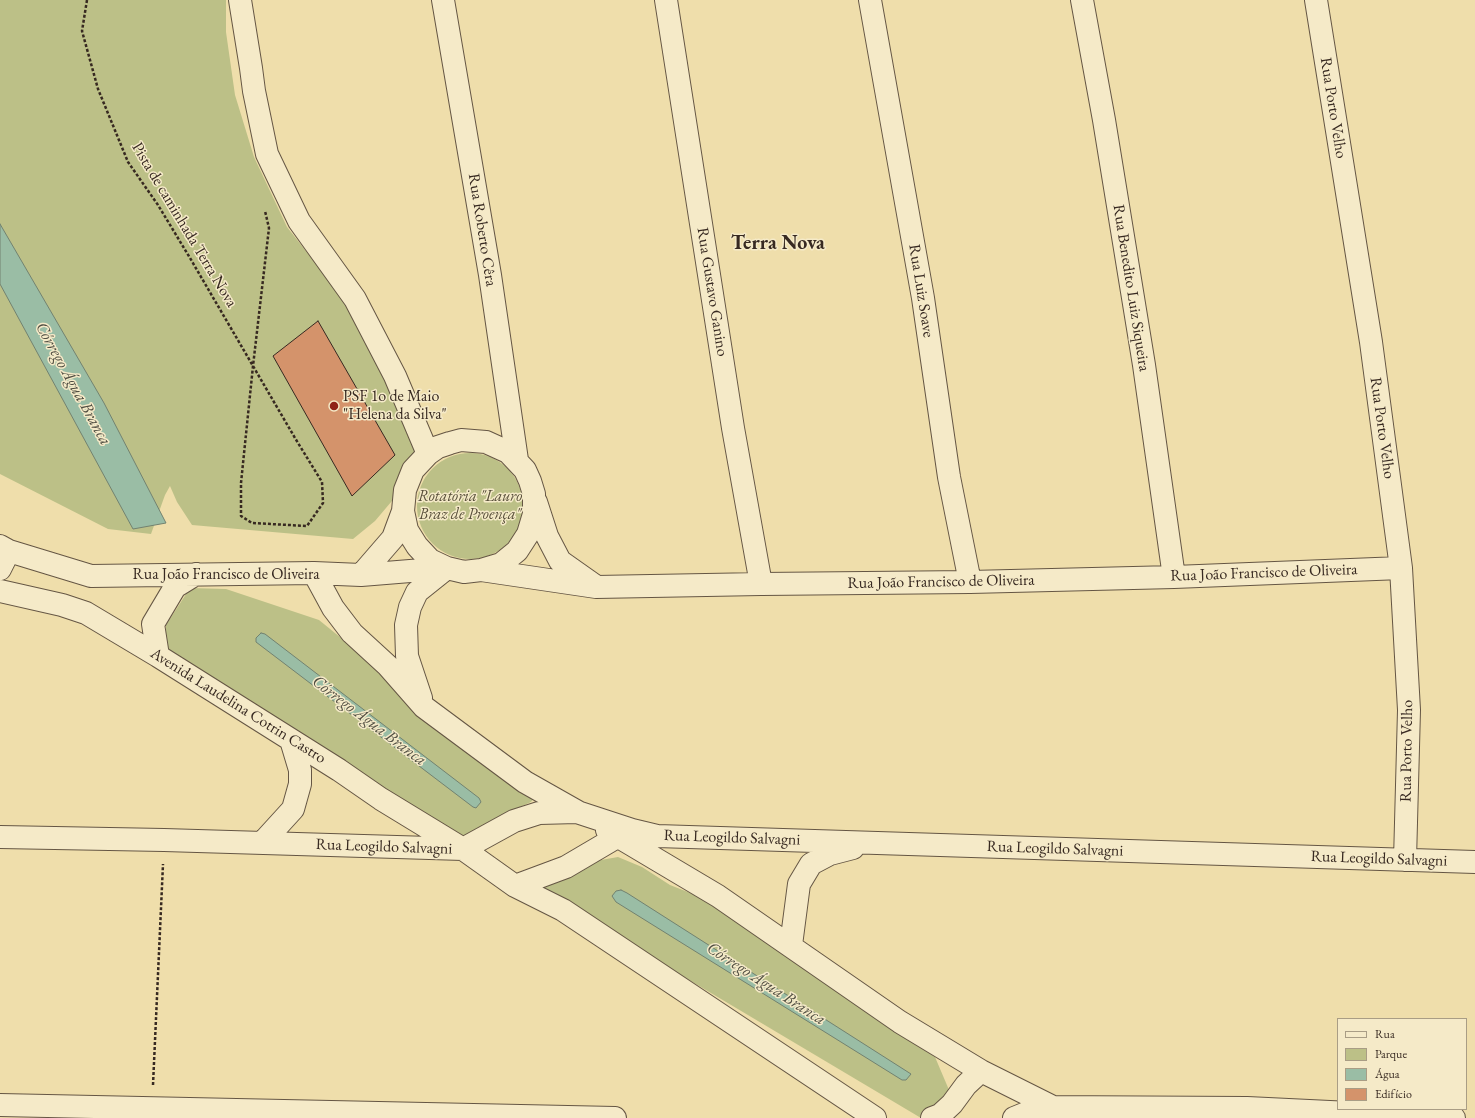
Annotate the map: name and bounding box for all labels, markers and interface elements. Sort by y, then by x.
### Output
street label: Rua Porto Velho [1316,56,1350,160]
street label: Pista de caminhada Terra Nova [127,139,241,311]
street label: Rua Roberto Cêra [464,172,500,288]
street label: Rua Benedito Luiz Siqueira [1108,203,1154,373]
street label: Rua Gustavo Ganino [692,226,732,358]
district label: Terra Nova [731,232,825,256]
street label: Rua Luiz Soave [904,243,938,339]
water label: Córrego Água Branca [31,319,115,449]
street label: Rua Porto Velho [1365,376,1399,480]
place label: PSF 1o de Maio "Helena da Silva" [343,387,447,425]
marker: PSF 1o de Maio "Helena da Silva" [328,400,340,412]
park label: Rotatória "Lauro Braz de Proença" [418,487,522,525]
street label: Rua João Francisco de Oliveira [1170,560,1358,586]
street label: Rua João Francisco de Oliveira [132,565,320,585]
street label: Rua João Francisco de Oliveira [847,571,1035,593]
street label: Avenida Laudelina Cotrin Castro [147,644,329,768]
water label: Córrego Água Branca [308,671,430,771]
street label: Rua Porto Velho [1397,700,1417,802]
street label: Rua Leogildo Salvagni [663,826,801,850]
street label: Rua Leogildo Salvagni [315,835,453,859]
street label: Rua Leogildo Salvagni [986,837,1124,861]
street label: Rua Leogildo Salvagni [1310,847,1448,871]
water label: Córrego Água Branca [703,938,829,1030]
legend [1337,1018,1467,1110]
text: Rua [1375,1026,1395,1042]
text: Parque [1375,1046,1407,1062]
text: Água [1375,1066,1400,1082]
text: Edifício [1375,1086,1412,1102]

